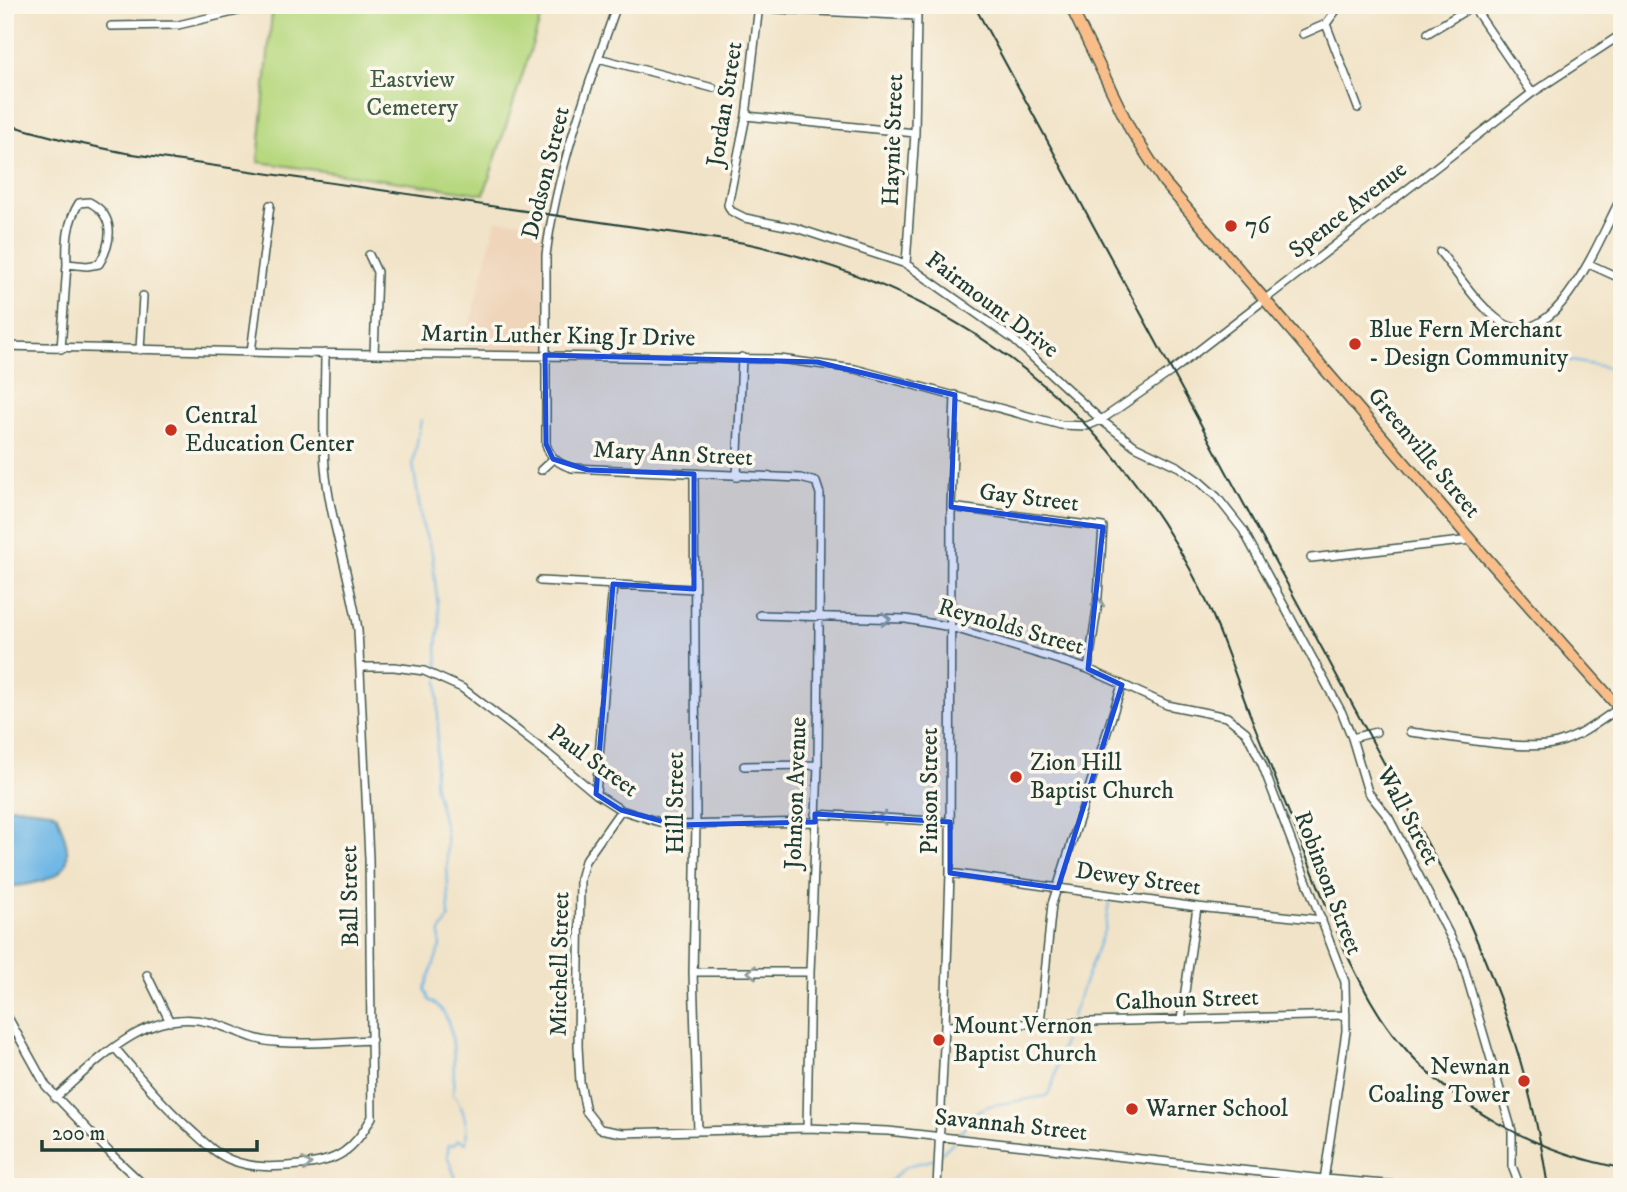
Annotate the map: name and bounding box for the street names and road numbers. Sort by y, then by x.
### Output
street label: Jordan Street [700,39,750,171]
street label: Haynie Street [876,73,910,207]
street label: Dodson Street [515,103,577,242]
street label: Spence Avenue [1283,155,1413,265]
street label: Fairmount Drive [919,245,1065,365]
street label: Martin Luther King Jr Drive [420,319,696,353]
street label: Greenville Street [1361,382,1487,525]
street label: Mary Ann Street [592,435,754,473]
street label: Gay Street [977,477,1081,519]
street label: Reynolds Street [935,592,1088,662]
street label: Johnson Avenue [778,716,814,872]
street label: Paul Street [542,718,644,804]
street label: Pinson Street [915,727,945,854]
street label: Hill Street [661,751,691,854]
street label: Wall Street [1369,761,1447,871]
street label: Robinson Street [1287,807,1369,959]
street label: Ball Street [334,845,366,947]
street label: Dewey Street [1073,855,1203,903]
street label: Mitchell Street [544,891,576,1037]
street label: Calhoun Street [1115,982,1260,1017]
street label: Savannah Street [933,1102,1089,1148]

